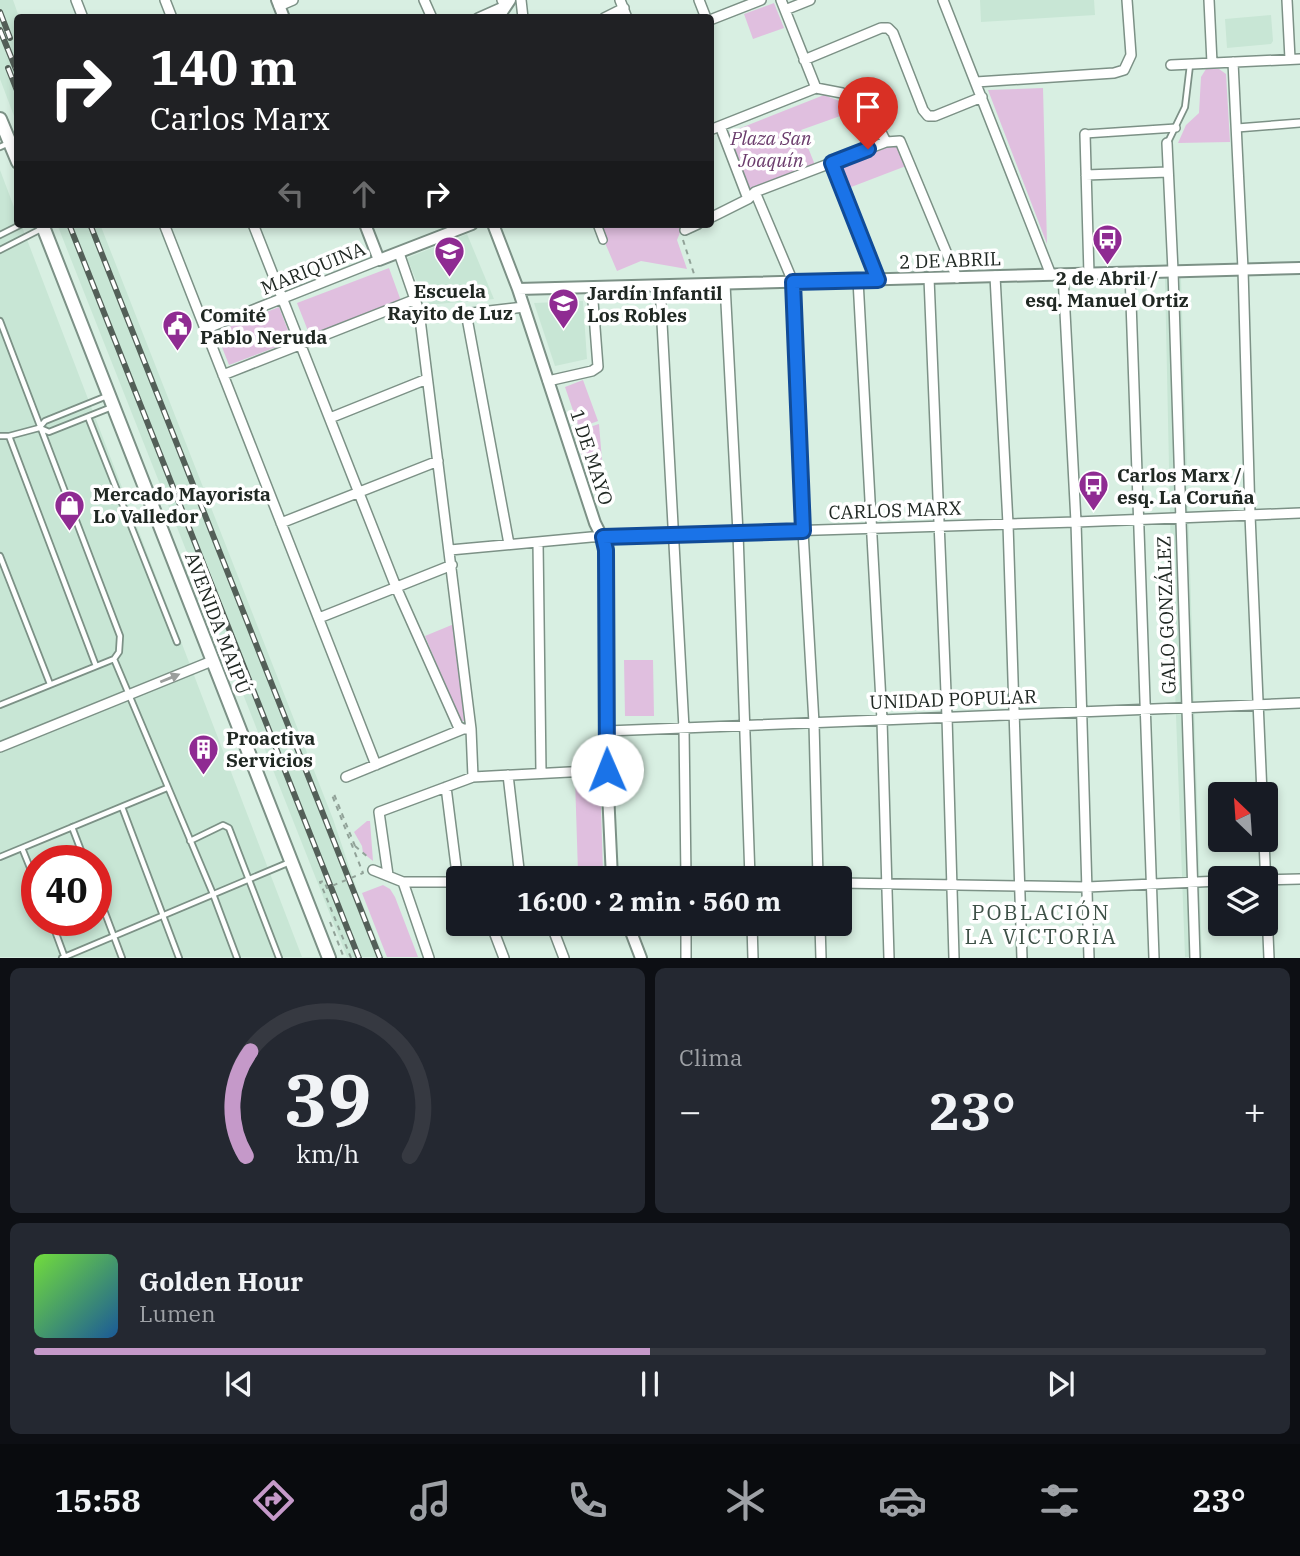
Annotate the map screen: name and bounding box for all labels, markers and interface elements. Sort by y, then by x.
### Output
text: 140 m [150,35,297,98]
icon: right [35,42,126,133]
pin [838,77,898,149]
icon: arrive [849,88,887,126]
text: Carlos Marx [150,97,330,139]
park label: Plaza San Joaquín [729,126,812,172]
icon: left [272,175,310,213]
icon: ahead [345,175,383,213]
icon: right [418,175,456,213]
bus stop icon: 2 de Abril / esq. Manuel Ortiz [1090,222,1124,266]
school or university icon: Escuela Rayito de Luz [433,235,467,279]
street label: MARIQUINA [257,236,369,300]
street label: 2 DE ABRIL [899,246,1001,274]
place label: 2 de Abril / esq. Manuel Ortiz [1025,266,1189,312]
place label: Escuela Rayito de Luz [387,279,513,325]
place label: Jardín Infantil Los Robles [587,281,723,327]
school or university icon: Jardín Infantil Los Robles [547,287,581,331]
place label: Comité Pablo Neruda [200,303,327,349]
public building icon: Comité Pablo Neruda [160,309,194,353]
street label: 1 DE MAYO [565,406,619,508]
place label: Carlos Marx / esq. La Coruña [1117,463,1255,509]
bus stop icon: Carlos Marx / esq. La Coruña [1077,469,1111,513]
place label: Mercado Mayorista Lo Valledor [93,482,271,528]
shop icon: Mercado Mayorista Lo Valledor [53,488,87,532]
street label: CARLOS MARX [828,496,962,524]
street label: GALO GONZÁLEZ [1151,535,1181,695]
street label: AVENIDA MAIPÚ [180,548,256,698]
one-way arrow [160,672,181,683]
street label: UNIDAD POPULAR [869,684,1037,714]
place label: Proactiva Servicios [226,726,315,772]
building icon: Proactiva Servicios [186,732,220,776]
position arrow [570,733,644,807]
north arrow [1208,782,1278,852]
map controls [1208,782,1278,936]
speed limit sign: 40 [21,845,112,936]
button: layers [1208,866,1278,936]
text: 16:00 · 2 min · 560 m [517,884,781,918]
district label: POBLACIÓN LA VICTORIA [964,898,1118,950]
text: Clima [679,1042,743,1072]
text: 39 [284,1052,371,1147]
text: 23° [929,1077,1016,1144]
text: − [679,1086,702,1135]
text: + [1243,1086,1266,1135]
text: km/h [296,1137,359,1170]
text: Golden Hour [139,1264,303,1298]
text: Lumen [139,1298,216,1328]
icon: previous [220,1365,258,1403]
icon: pause [631,1365,669,1403]
icon: next [1042,1365,1080,1403]
icon: directions [249,1476,298,1525]
icon: music [406,1476,455,1525]
icon: phone [563,1476,612,1525]
icon: climate [721,1476,770,1525]
icon: car [878,1476,927,1525]
icon: filters [1035,1476,1084,1525]
text: 15:58 [54,1479,141,1521]
text: 23° [1192,1479,1246,1521]

